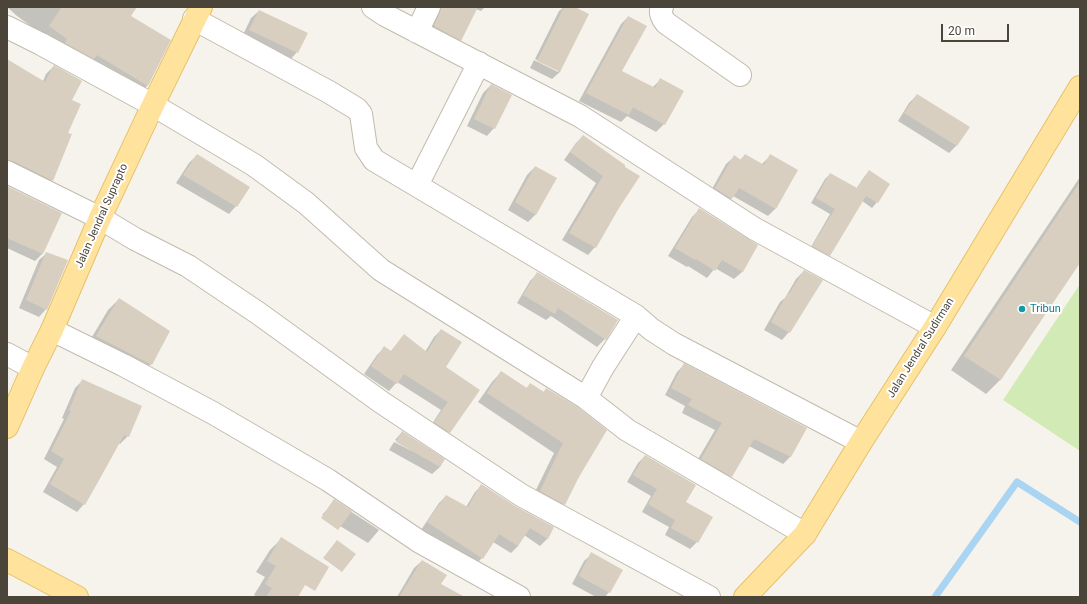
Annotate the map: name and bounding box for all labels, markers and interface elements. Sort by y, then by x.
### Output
scale bar [943,16,1011,42]
text: 20 m [948,24,975,38]
street label: Jalan Jendral Suprapto [73,162,131,270]
street label: Jalan Jendral Sudirman [885,296,957,400]
place label: Tribun [1030,302,1061,316]
marker: Tribun [1017,304,1027,314]

